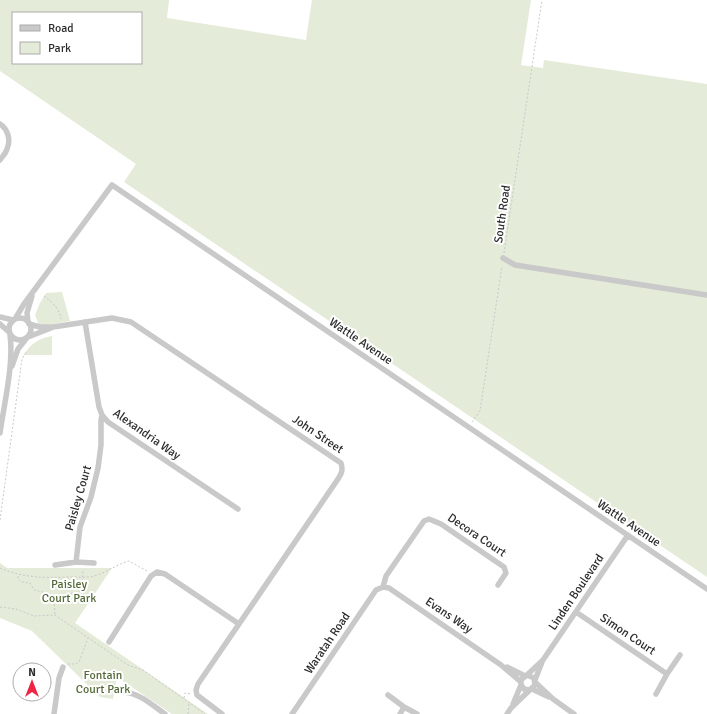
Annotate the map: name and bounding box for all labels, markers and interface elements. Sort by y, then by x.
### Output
legend [12,12,142,64]
text: Road [48,21,74,36]
text: Park [48,41,71,56]
street label: South Road [491,184,514,244]
street label: Wattle Avenue [326,315,395,368]
street label: Alexandria Way [110,406,184,463]
street label: John Street [289,412,346,457]
street label: Paisley Court [62,464,95,533]
street label: Wattle Avenue [594,497,663,550]
street label: Decora Court [445,510,509,561]
street label: Linden Boulevard [545,551,607,633]
park label: Paisley Court Park [42,577,96,606]
street label: Evans Way [422,594,476,637]
street label: Waratah Road [301,610,354,677]
street label: Simon Court [597,610,658,658]
north arrow [12,662,52,702]
text: N [28,666,36,679]
park label: Fontain Court Park [76,668,130,697]

